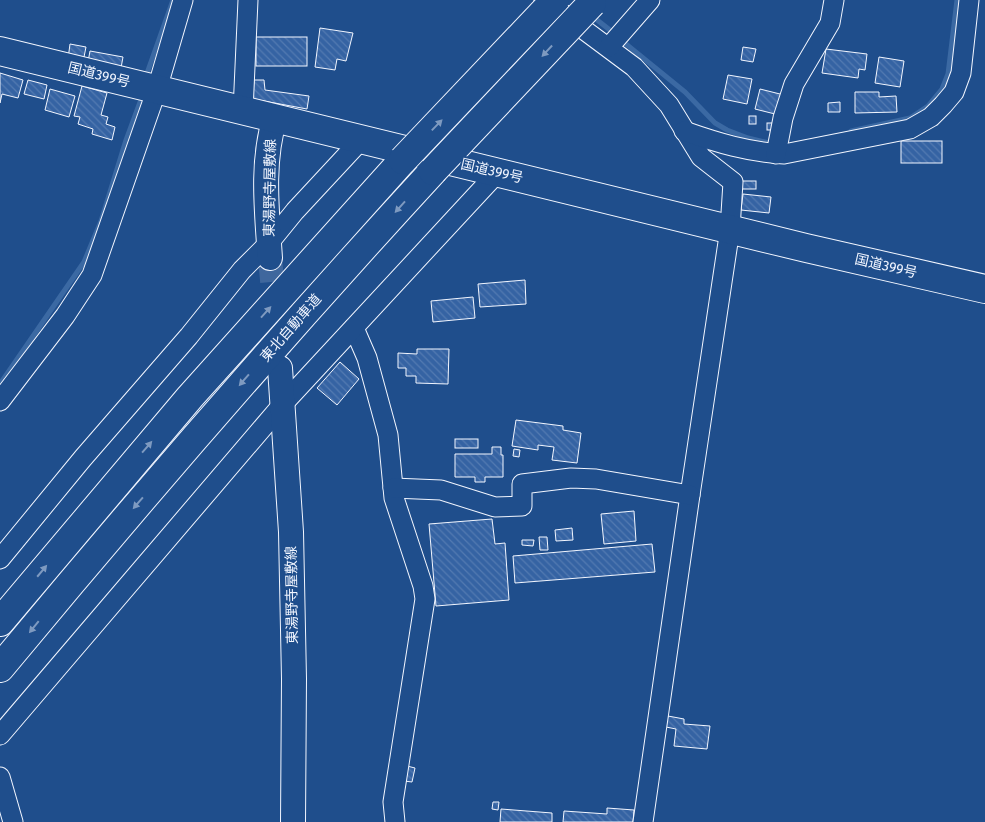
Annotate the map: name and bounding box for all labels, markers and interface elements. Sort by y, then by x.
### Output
one-way arrow [541,45,553,57]
street label: 国道399号 [66,59,132,91]
one-way arrow [431,119,443,131]
street label: 東湯野寺屋敷線 [261,139,279,237]
street label: 国道399号 [459,156,525,186]
one-way arrow [394,201,406,213]
street label: 国道399号 [853,251,919,281]
street label: 東北自動車道 [257,291,325,365]
one-way arrow [260,306,272,318]
one-way arrow [239,374,250,387]
one-way arrow [142,441,153,454]
one-way arrow [133,497,144,510]
street label: 東湯野寺屋敷線 [283,546,301,644]
one-way arrow [37,565,48,578]
one-way arrow [28,621,39,634]

